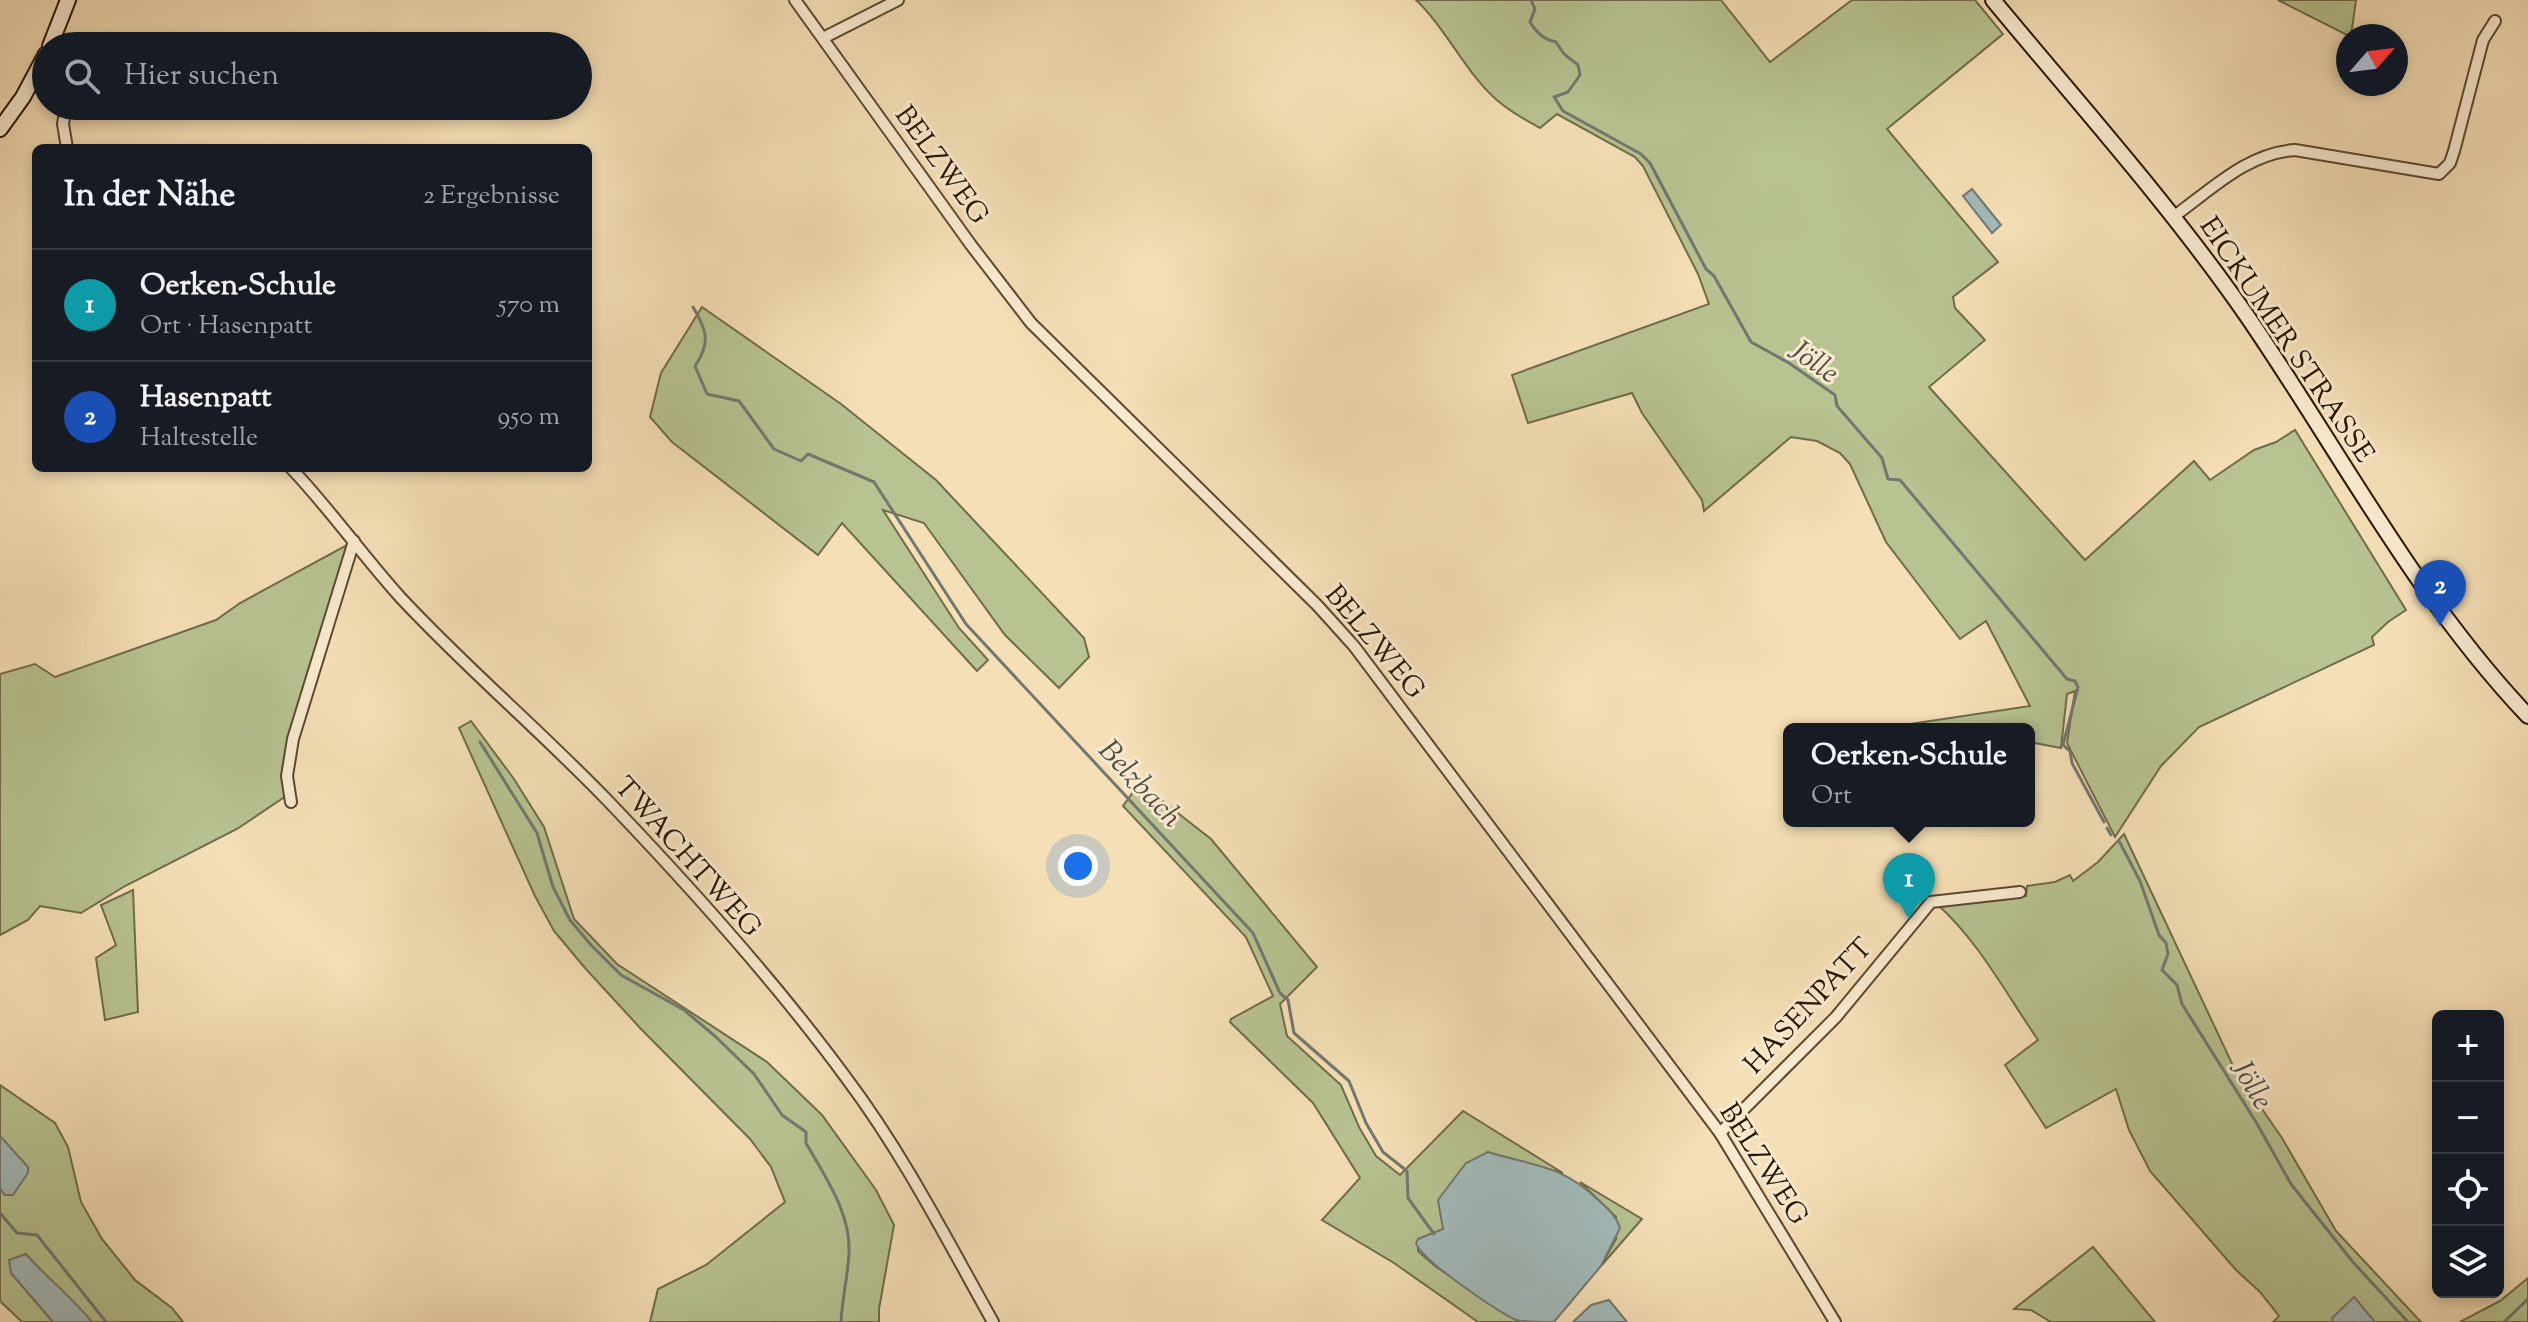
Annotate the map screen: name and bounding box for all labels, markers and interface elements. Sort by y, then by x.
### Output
north arrow [2336,24,2408,96]
search box [32,32,592,120]
icon: search [60,54,104,98]
text: Hier suchen [124,55,279,98]
street label: BELZWEG [884,98,997,233]
text: In der Nähe [64,172,235,221]
text: 2 Ergebnisse [423,178,560,215]
street label: EICKUMER STRASSE [2188,210,2383,472]
text: Oerken-Schule [140,265,336,308]
text: 1 [86,287,94,324]
text: 570 m [498,287,560,324]
text: Ort · Hasenpatt [140,308,312,345]
water label: Jölle [1779,330,1847,396]
text: Hasenpatt [140,377,271,420]
text: 2 [84,399,96,436]
text: 950 m [497,399,560,436]
text: Haltestelle [140,420,258,457]
pin: 2 [2414,560,2466,626]
street label: BELZWEG [1314,577,1433,709]
popup [1783,723,2035,827]
water label: Belzbach [1087,731,1191,839]
text: Oerken-Schule [1811,735,2007,778]
street label: TWACHTWEG [604,769,770,947]
text: Ort [1811,778,1852,815]
your location [1058,846,1098,886]
pin: 1 [1883,853,1935,919]
street label: HASENPATT [1735,930,1883,1084]
map controls [2432,1010,2504,1298]
button: + [2432,1010,2504,1082]
water label: Jölle [2219,1051,2283,1119]
button: − [2432,1082,2504,1154]
street label: BELZWEG [1708,1096,1817,1234]
button: locate [2432,1154,2504,1226]
button: layers [2432,1226,2504,1298]

